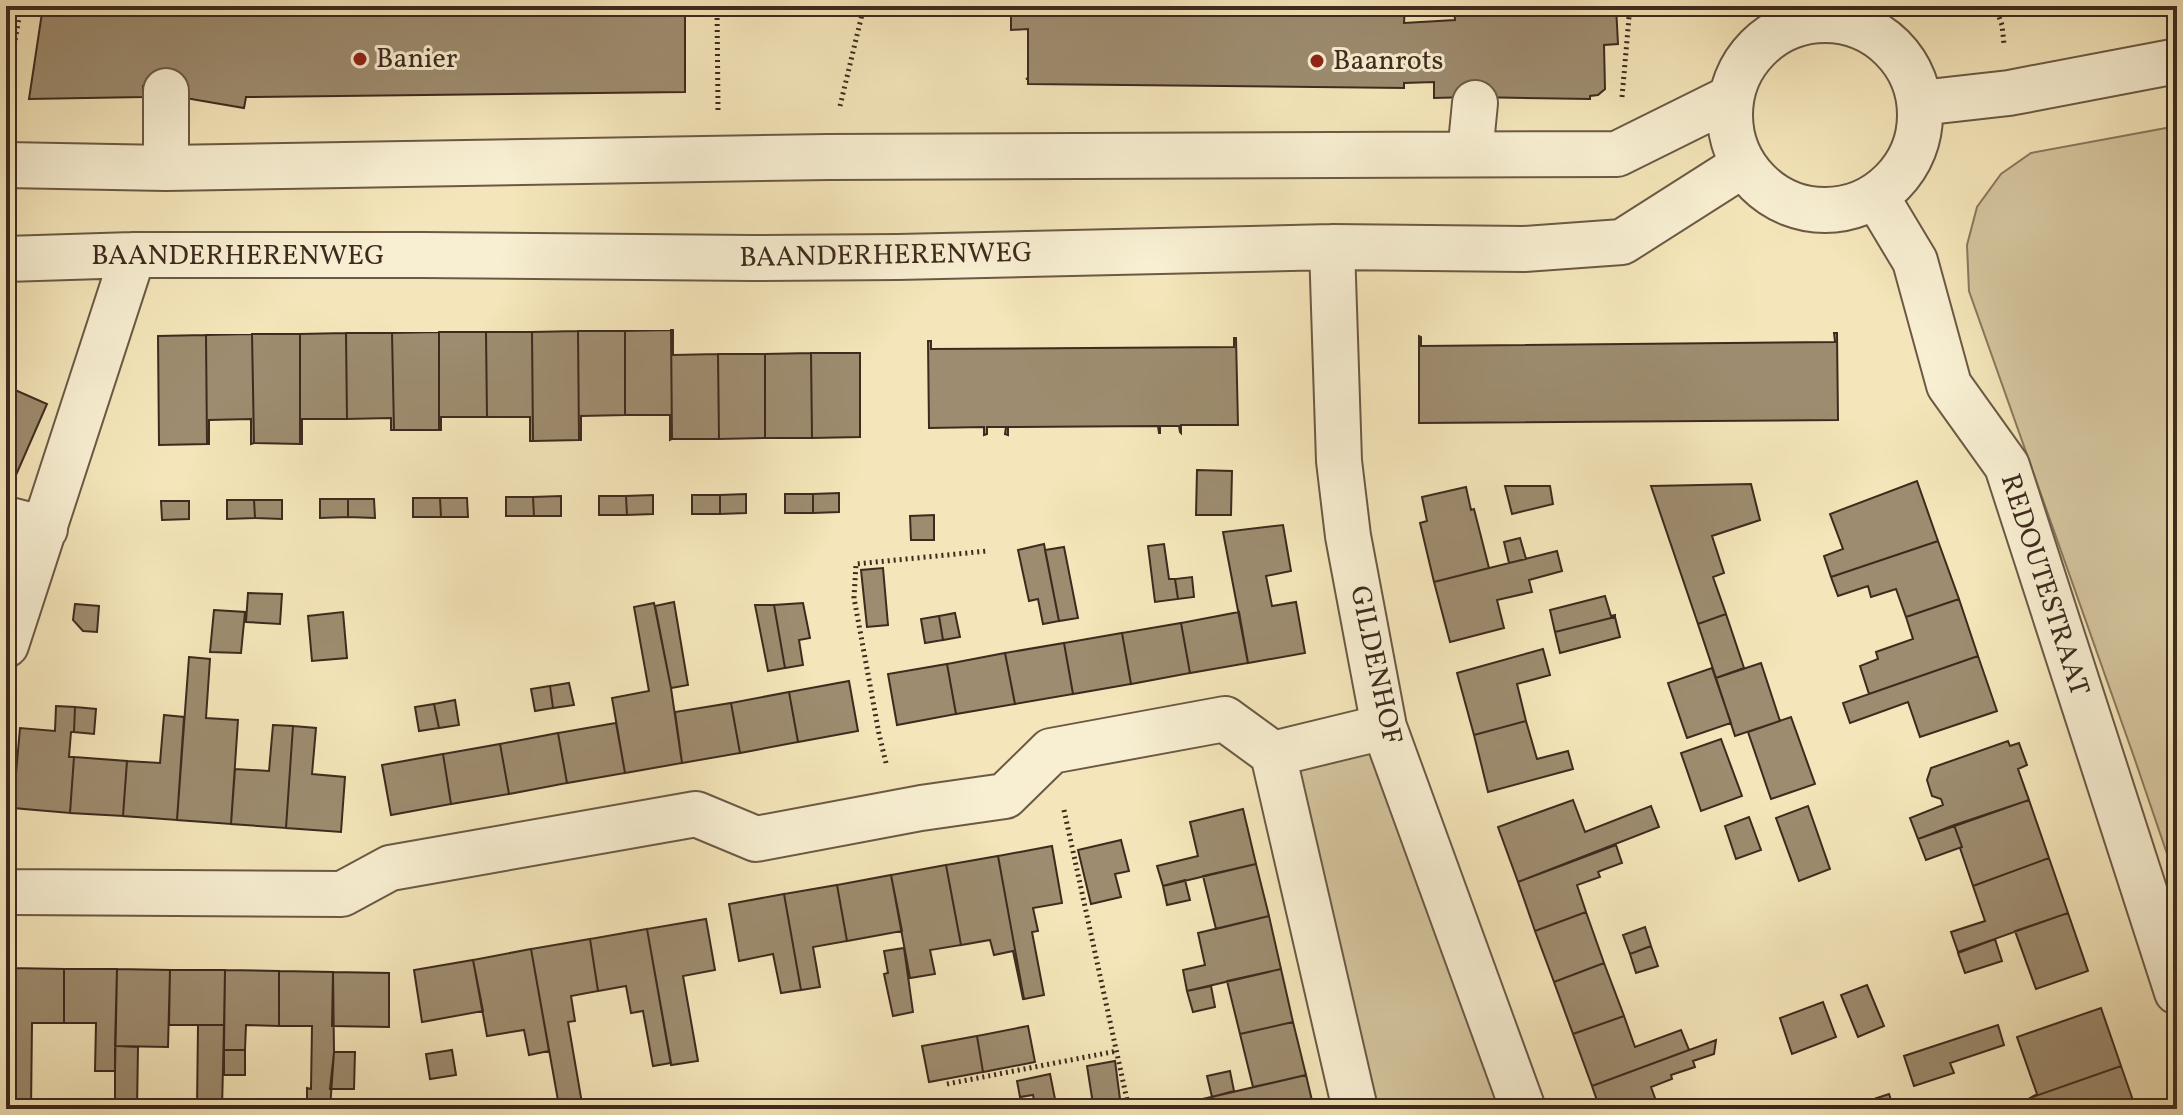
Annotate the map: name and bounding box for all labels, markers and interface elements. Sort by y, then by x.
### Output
place label: Banier [376,40,458,79]
place label: Baanrots [1333,42,1444,81]
marker: Banier [351,50,369,68]
marker: Baanrots [1308,52,1326,70]
street label: BAANDERHERENWEG [739,234,1033,278]
street label: BAANDERHERENWEG [91,237,385,276]
street label: REDOUTESTRAAT [1990,469,2098,701]
street label: GILDENHOF [1339,582,1411,748]

